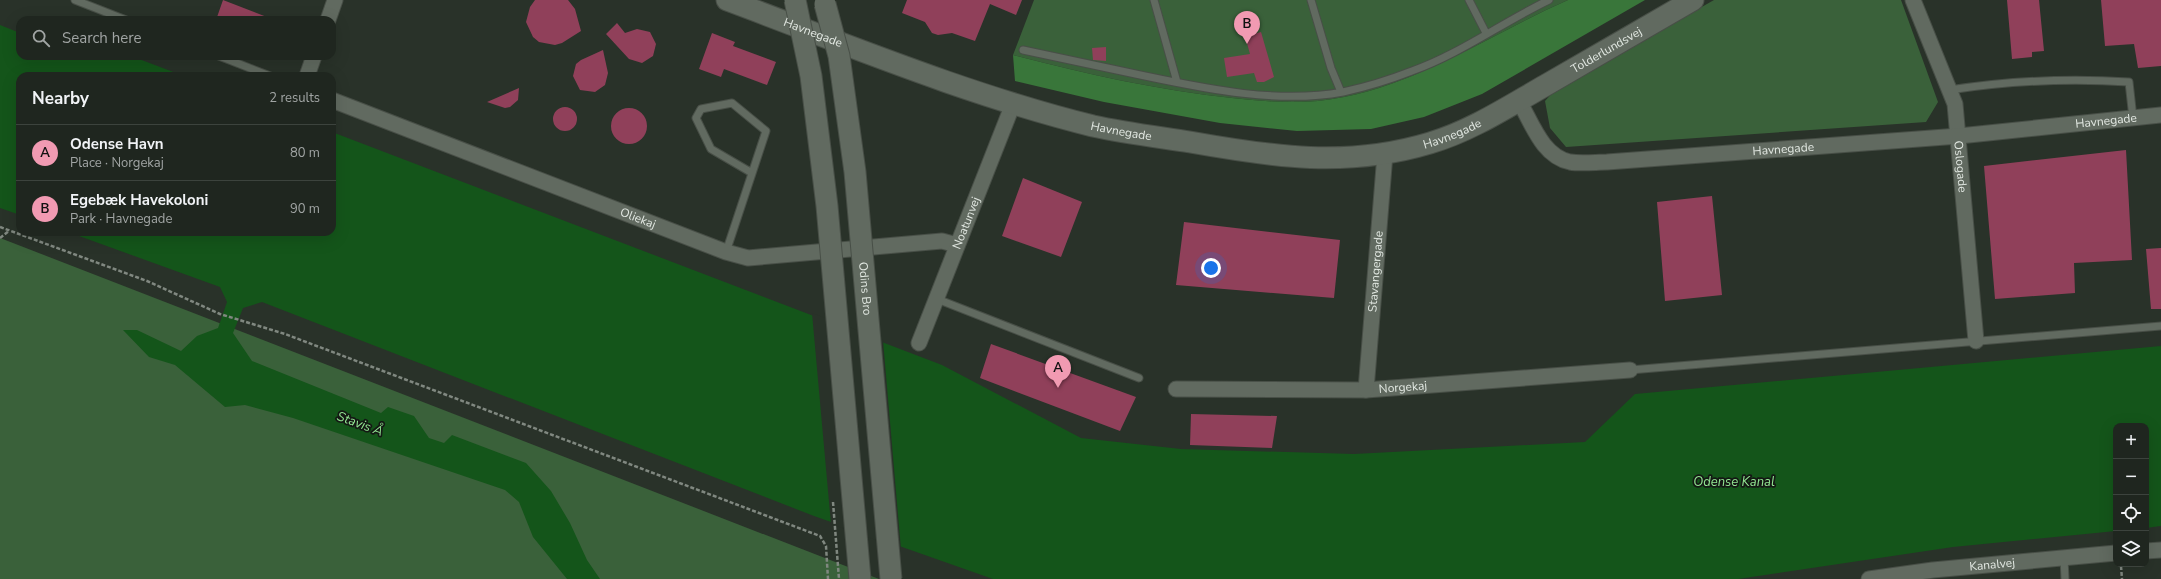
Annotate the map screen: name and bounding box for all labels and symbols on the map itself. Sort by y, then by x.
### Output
pin: B [1234,11,1260,44]
street label: Havnegade [781,14,845,51]
street label: Tolderlundsvej [1568,23,1645,77]
street label: Havnegade [2074,110,2137,132]
street label: Havnegade [1421,115,1484,153]
street label: Havnegade [1089,118,1153,144]
street label: Havnegade [1752,139,1815,159]
street label: Oslogade [1950,140,1971,193]
street label: Noatunvej [949,194,984,251]
street label: Oliekaj [618,204,658,232]
street label: Stavangergade [1364,230,1387,313]
your location [1201,258,1221,278]
street label: Odins Bro [855,261,876,316]
pin: A [1045,355,1071,388]
street label: Norgekaj [1378,377,1428,397]
water label: Stavis Å [334,406,386,441]
water label: Odense Kanal [1693,473,1775,491]
street label: Kanalvej [1969,554,2016,575]

